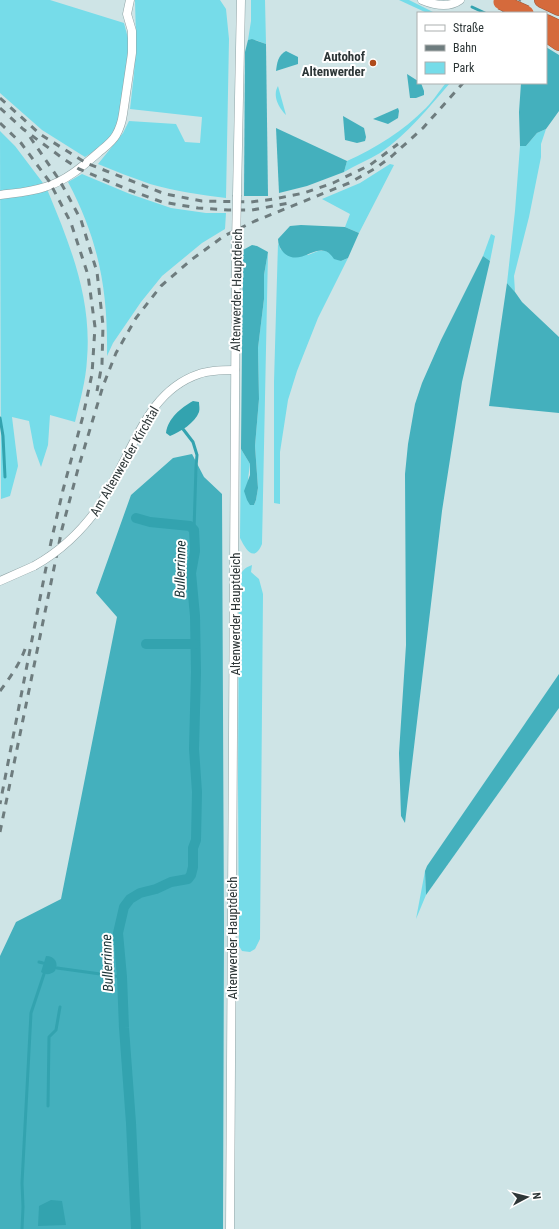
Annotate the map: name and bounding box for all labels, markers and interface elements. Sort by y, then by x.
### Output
legend [417,12,547,84]
text: Straße [453,21,484,35]
text: Bahn [453,41,477,55]
place label: Autohof Altenwerder [302,49,366,79]
marker: Autohof Altenwerder [368,58,378,68]
text: Park [453,61,475,75]
street label: Altenwerder Hauptdeich [228,228,245,352]
street label: Am Altenwerder Kirchtal [87,404,162,519]
water label: Bullerrinne [171,540,189,598]
street label: Altenwerder Hauptdeich [228,552,243,676]
street label: Altenwerder Hauptdeich [225,876,240,1000]
water label: Bullerrinne [98,934,116,992]
north arrow [507,1177,547,1217]
text: N [530,1192,543,1200]

